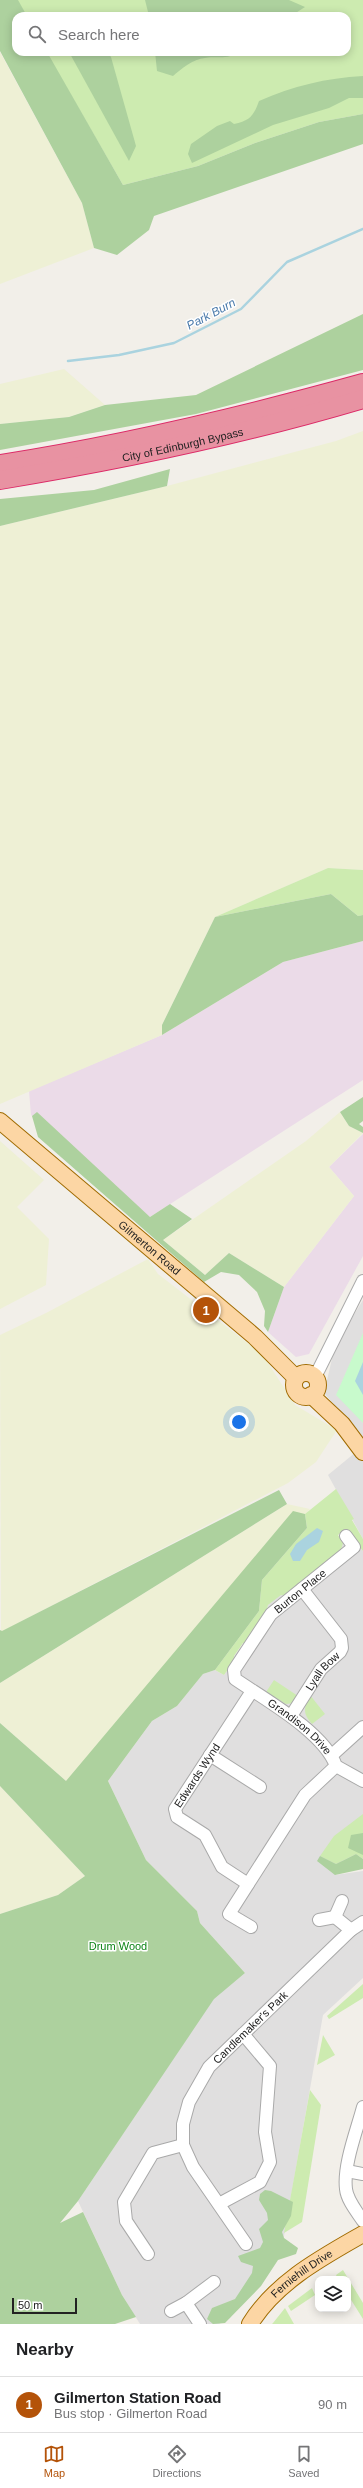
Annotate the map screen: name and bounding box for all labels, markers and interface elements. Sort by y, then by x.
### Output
search box [12,12,351,56]
icon: search [26,23,48,45]
text: Search here [58,26,140,43]
water label: Park Burn [184,295,238,333]
street label: City of Edinburgh Bypass [121,425,245,464]
street label: Gilmerton Road [116,1218,183,1277]
pin: 1 [193,1295,219,1325]
your location [229,1412,249,1432]
street label: Burton Place [272,1567,328,1615]
street label: Lyall Bow [303,1649,342,1693]
street label: Grandison Drive [266,1696,334,1757]
street label: Edwards Wynd [172,1741,222,1810]
park label: Drum Wood [89,1940,147,1952]
street label: Candlemaker's Park [210,1988,290,2066]
street label: Ferniehill Drive [268,2247,335,2300]
map controls [315,2276,351,2312]
button: layers [315,2276,351,2312]
scale bar [12,2296,77,2315]
text: 50 m [18,2299,42,2311]
text: Nearby [16,2340,74,2359]
text: Gilmerton Station Road [54,2389,222,2406]
text: 1 [25,2397,33,2412]
text: 90 m [318,2397,347,2412]
text: Bus stop · Gilmerton Road [54,2406,207,2421]
tab: Map [43,2443,65,2479]
tab: Directions [152,2443,201,2479]
tab: Saved [288,2443,319,2479]

